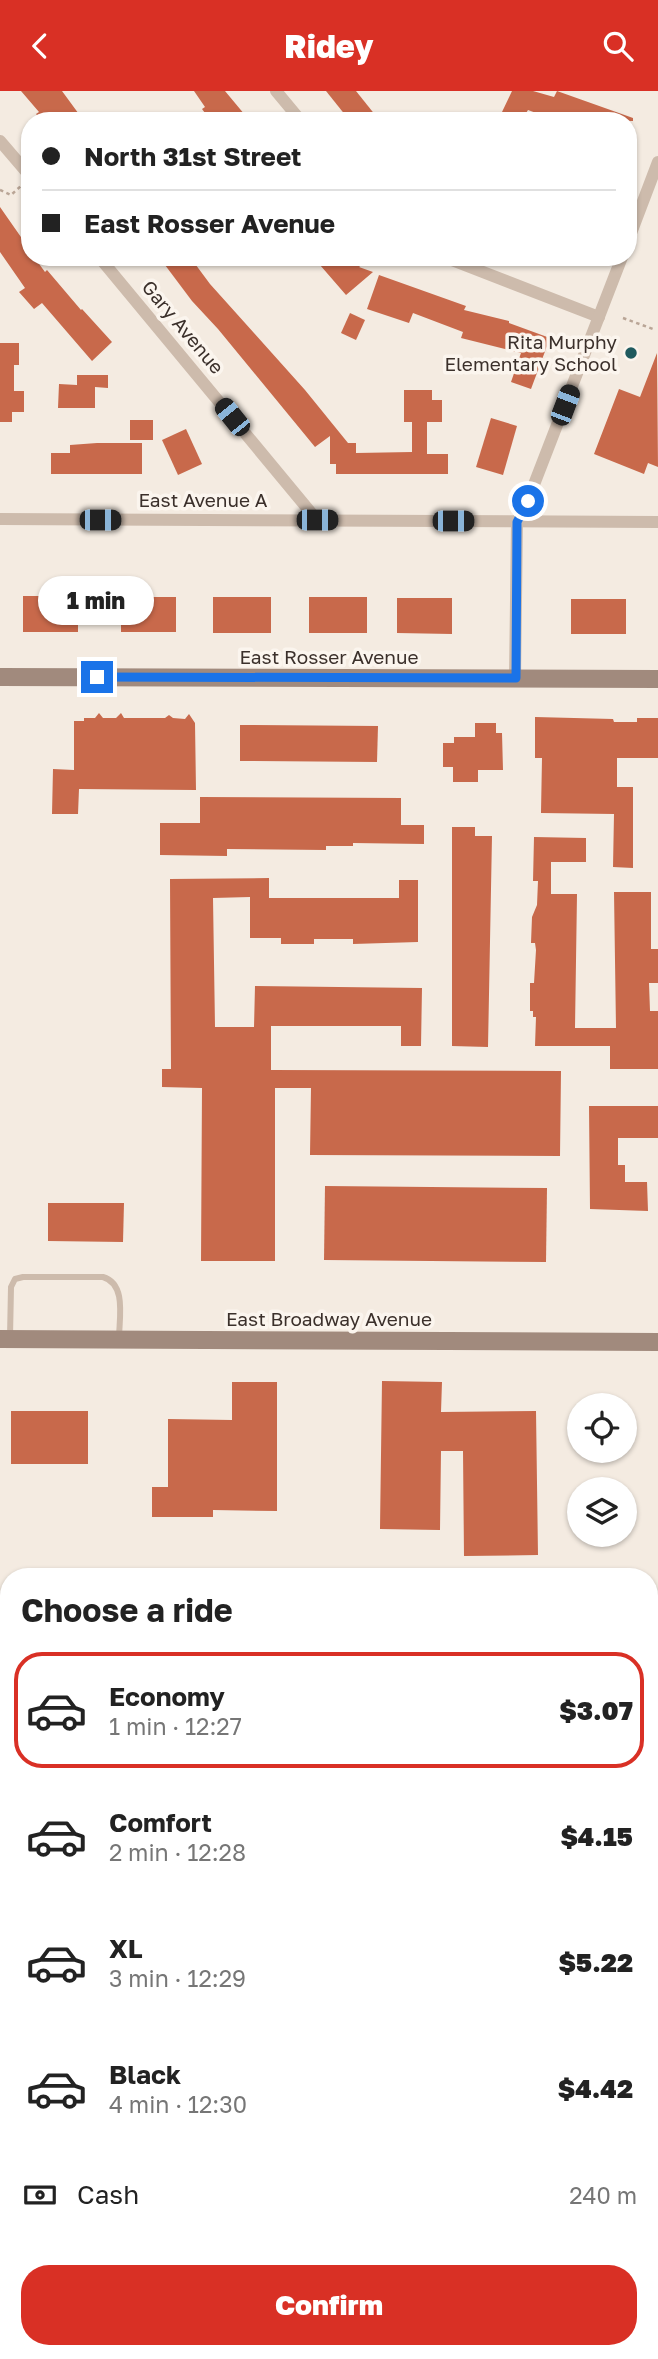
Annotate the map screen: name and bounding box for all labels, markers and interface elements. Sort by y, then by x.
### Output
icon: back [21,27,59,65]
text: Ridey [284,27,374,65]
icon: search [599,27,637,65]
text: North 31st Street [84,141,302,172]
text: East Rosser Avenue [84,208,335,239]
street label: Gary Avenue [138,275,229,378]
place label: Rita Murphy Elementary School [444,330,617,375]
marker: Rita Murphy Elementary School [623,345,639,361]
car [548,382,583,428]
car [211,394,254,440]
route start [512,485,544,517]
street label: East Avenue A [138,488,268,511]
car [80,510,122,531]
car [297,510,339,531]
car [433,511,475,532]
callout: 1 min [39,575,155,625]
text: 1 min [67,586,125,614]
street label: East Rosser Avenue [239,645,419,668]
route end [81,661,113,693]
street label: East Broadway Avenue [226,1307,432,1330]
map controls [567,1393,637,1547]
button: locate [567,1393,637,1463]
button: layers [567,1477,637,1547]
text: Choose a ride [21,1591,233,1629]
icon: car [25,1679,88,1742]
text: Economy [109,1681,225,1712]
text: $3.07 [559,1695,633,1726]
text: 1 min · 12:27 [109,1712,242,1740]
icon: car [25,1805,88,1868]
text: Comfort [109,1807,212,1838]
text: $4.15 [560,1821,633,1852]
text: 2 min · 12:28 [109,1838,246,1866]
icon: car [25,1931,88,1994]
text: XL [109,1933,143,1964]
text: $5.22 [558,1947,633,1978]
text: 3 min · 12:29 [109,1964,246,1992]
icon: car [25,2057,88,2120]
text: Black [109,2059,181,2090]
text: $4.42 [558,2073,633,2104]
text: 4 min · 12:30 [109,2090,247,2118]
icon: cash [21,2176,59,2214]
text: Cash [77,2179,139,2210]
text: 240 m [569,2181,637,2209]
button: Confirm [21,2265,637,2345]

